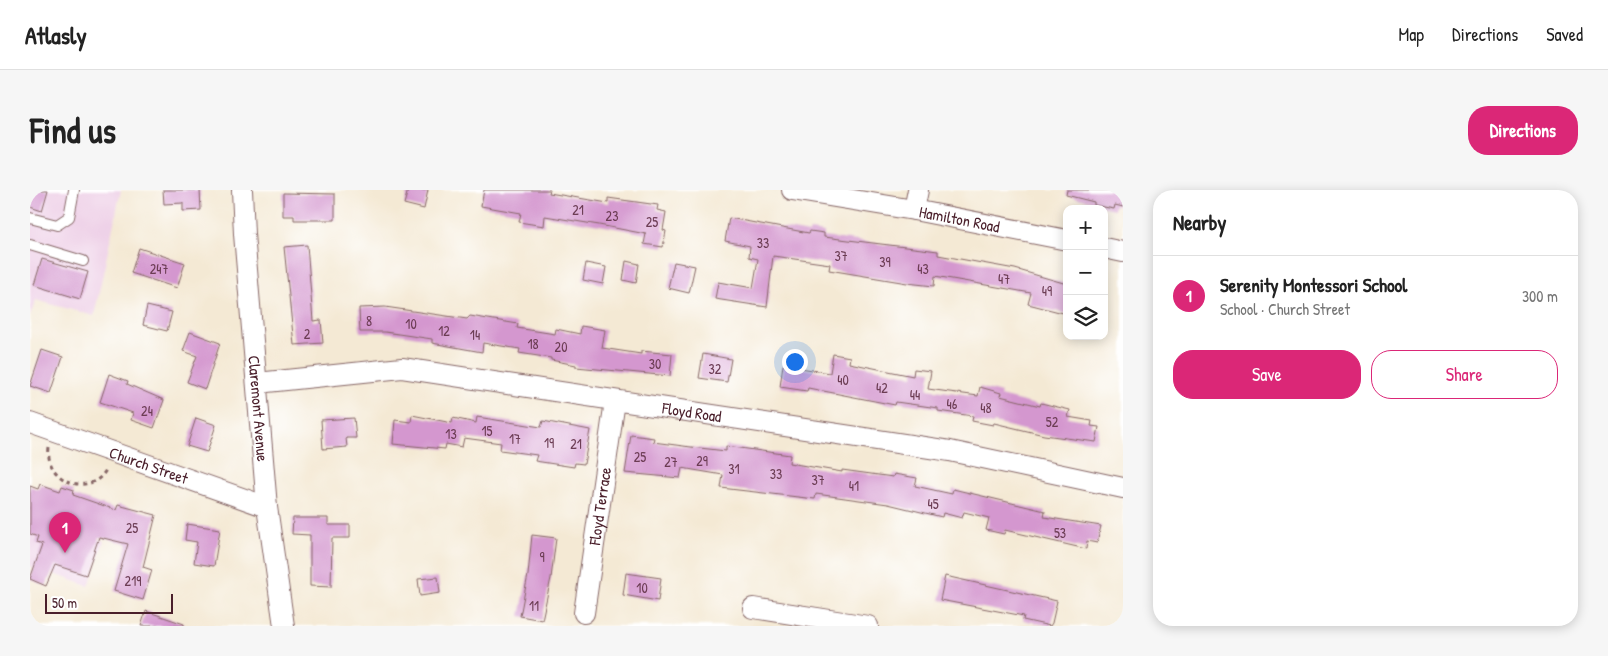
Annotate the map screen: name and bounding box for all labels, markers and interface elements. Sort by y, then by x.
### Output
text: Atlasly [25,19,87,51]
text: Map [1399,22,1424,47]
text: Directions [1452,22,1518,47]
text: Saved [1546,22,1583,47]
button: Directions [1468,106,1578,155]
text: Find us [30,107,116,154]
house number: 21 [572,200,584,219]
street label: Hamilton Road [917,200,1002,238]
map controls [1063,205,1108,340]
button: + [1063,205,1108,250]
house number: 23 [606,206,618,225]
text: Nearby [1173,208,1226,237]
house number: 25 [646,212,658,231]
house number: 33 [757,233,769,252]
house number: 37 [834,246,848,265]
button: − [1063,250,1108,295]
house number: 39 [879,252,891,271]
house number: 247 [150,259,168,278]
house number: 43 [917,259,929,278]
house number: 47 [998,269,1010,288]
text: Serenity Montessori School [1220,272,1407,298]
house number: 49 [1042,281,1052,300]
text: 1 [1186,285,1192,307]
text: 300 m [1522,285,1558,307]
button: layers [1063,295,1108,340]
text: School · Church Street [1220,298,1350,320]
house number: 8 [366,311,372,330]
house number: 10 [405,314,417,333]
house number: 12 [438,321,450,340]
house number: 2 [304,324,311,343]
house number: 14 [470,325,480,344]
house number: 18 [527,334,539,353]
house number: 20 [555,337,567,356]
your location [782,349,808,375]
button: Save [1173,350,1361,399]
button: Share [1371,350,1558,399]
street label: Claremont Avenue [243,354,274,463]
house number: 30 [649,354,661,373]
house number: 32 [709,359,722,378]
house number: 40 [837,370,849,389]
house number: 42 [876,378,888,397]
house number: 44 [910,385,920,404]
house number: 46 [947,394,958,413]
street label: Floyd Road [660,396,723,427]
house number: 48 [980,398,992,417]
house number: 24 [141,401,153,420]
house number: 52 [1046,412,1059,431]
house number: 15 [481,421,493,440]
house number: 13 [445,424,457,443]
house number: 17 [509,429,521,448]
house number: 19 [544,433,554,452]
house number: 21 [570,434,582,453]
street label: Church Street [106,441,192,489]
house number: 25 [634,447,646,466]
house number: 29 [696,451,708,470]
house number: 27 [664,452,678,471]
house number: 31 [728,459,740,478]
house number: 33 [770,464,782,483]
street label: Floyd Terrace [583,465,616,548]
house number: 37 [811,470,825,489]
house number: 41 [849,476,859,495]
house number: 45 [927,494,939,513]
pin: 1 [49,512,81,553]
house number: 25 [126,518,138,537]
house number: 53 [1054,523,1066,542]
house number: 9 [539,547,545,566]
house number: 219 [125,571,141,590]
house number: 10 [636,578,648,597]
scale bar [45,591,172,614]
text: 50 m [52,593,77,612]
house number: 11 [529,596,539,615]

